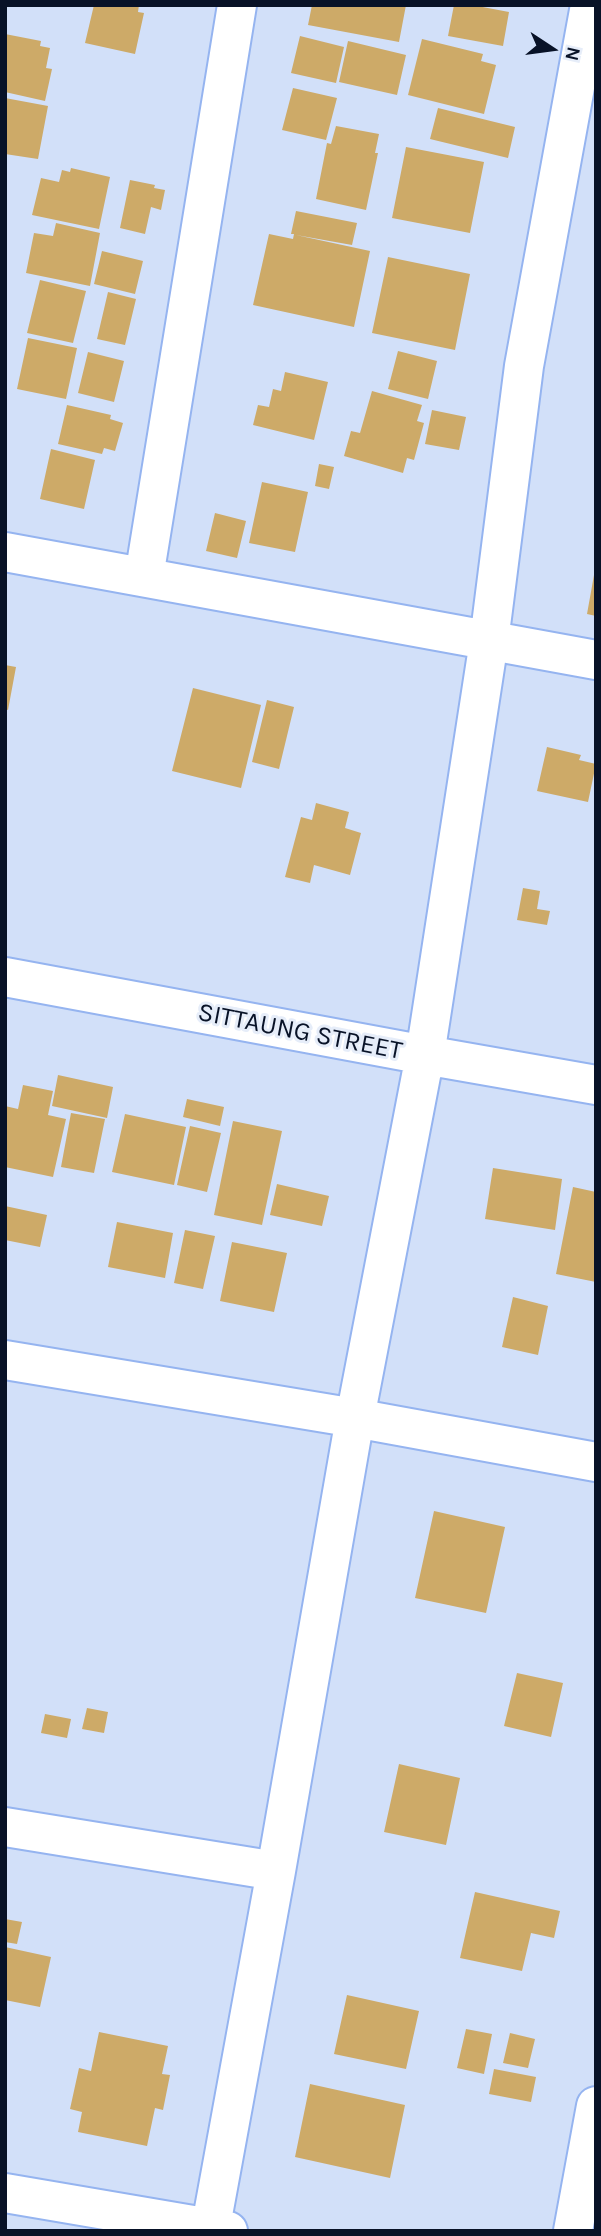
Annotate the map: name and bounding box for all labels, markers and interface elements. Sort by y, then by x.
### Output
north arrow [517,14,587,84]
text: N [560,45,585,63]
street label: SITTAUNG STREET [195,997,405,1067]

